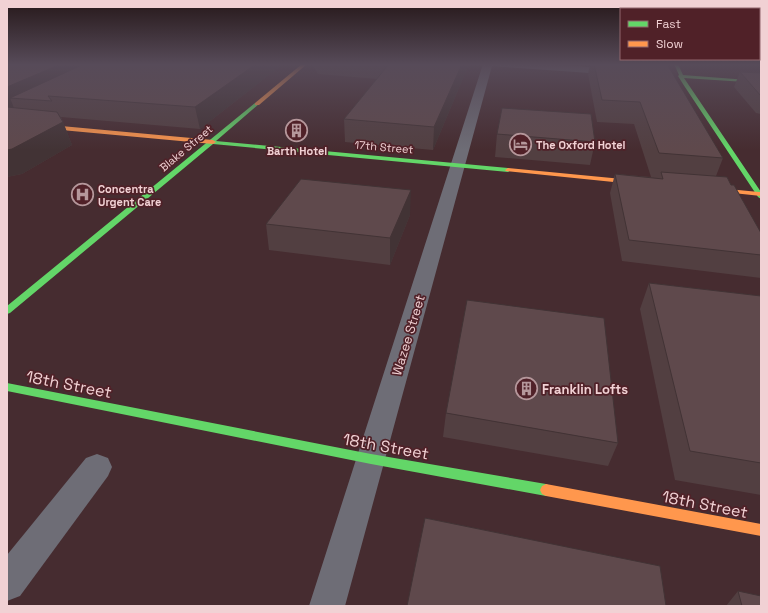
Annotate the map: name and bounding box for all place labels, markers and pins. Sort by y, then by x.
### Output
building icon: Barth Hotel [284,118,310,144]
hotel icon: The Oxford Hotel [507,132,533,158]
place label: The Oxford Hotel [536,138,626,152]
place label: Barth Hotel [267,144,327,158]
hospital icon: Concentra Urgent Care [69,182,95,208]
place label: Concentra Urgent Care [98,182,161,209]
building icon: Franklin Lofts [514,376,540,402]
place label: Franklin Lofts [542,381,628,398]

